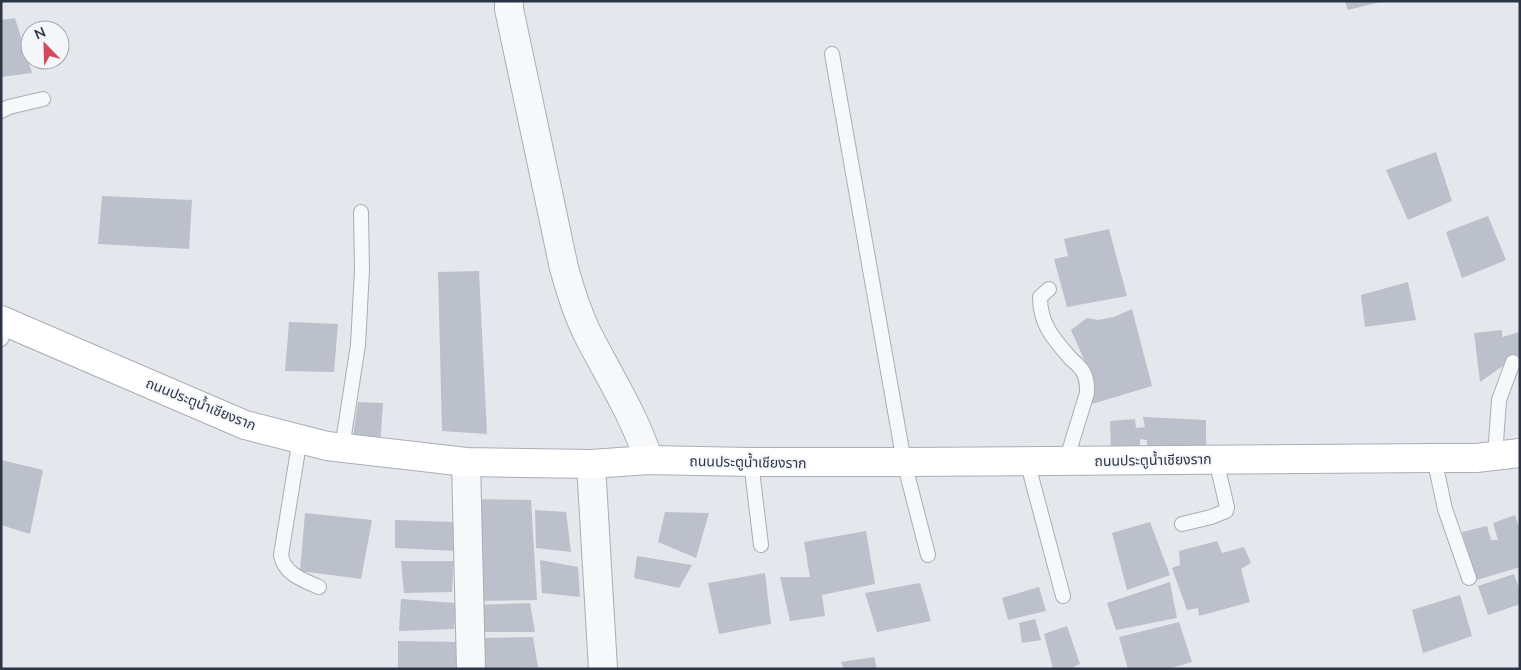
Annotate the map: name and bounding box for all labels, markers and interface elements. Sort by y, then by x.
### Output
north arrow [20,20,70,70]
text: N [32,23,48,43]
street label: ถนนประตูน้ำเชียงราก [143,373,259,434]
street label: ถนนประตูน้ำเชียงราก [1094,449,1212,470]
street label: ถนนประตูน้ำเชียงราก [689,451,807,472]

